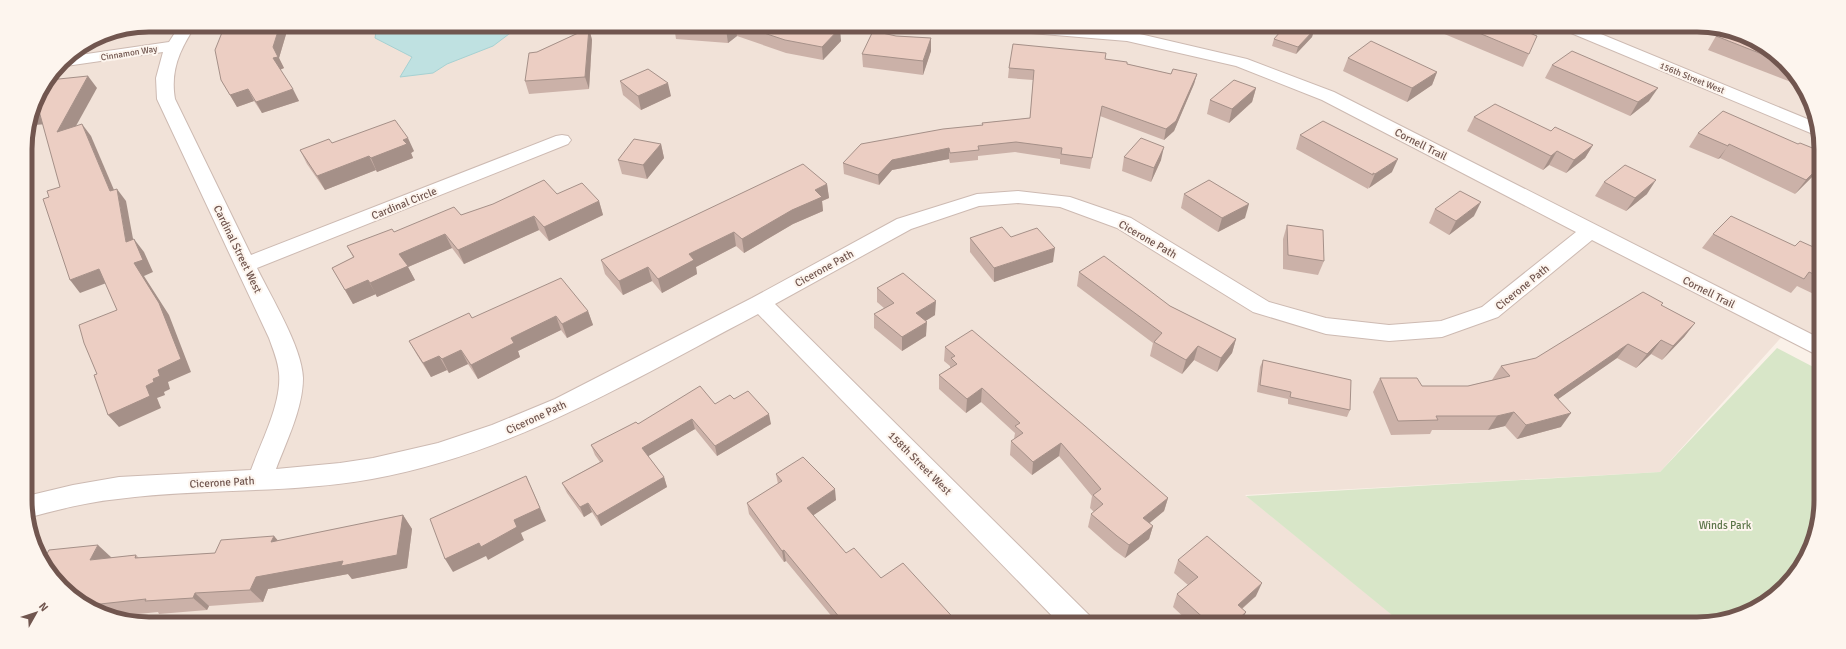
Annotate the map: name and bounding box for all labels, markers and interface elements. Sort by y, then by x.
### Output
street label: Cinnamon Way [100,43,159,63]
street label: 156th Street West [1658,60,1726,96]
street label: Cornell Trail [1392,126,1449,163]
street label: Cardinal Circle [370,184,439,222]
street label: Cardinal Street West [211,203,265,295]
street label: Cicerone Path [1116,218,1179,261]
street label: Cicerone Path [793,247,856,290]
street label: Cicerone Path [1493,262,1552,313]
street label: Cornell Trail [1680,274,1737,311]
street label: Cicerone Path [504,398,568,437]
street label: 158th Street West [885,429,954,498]
street label: Cicerone Path [189,474,255,491]
park label: Winds Park [1699,519,1752,532]
north arrow [16,593,56,633]
text: N [36,600,51,614]

